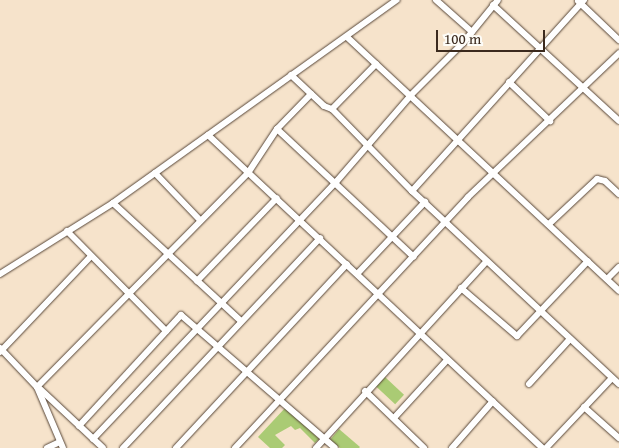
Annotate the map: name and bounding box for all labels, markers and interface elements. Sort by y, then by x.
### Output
scale bar [439,20,548,52]
text: 100 m [444,28,481,49]

